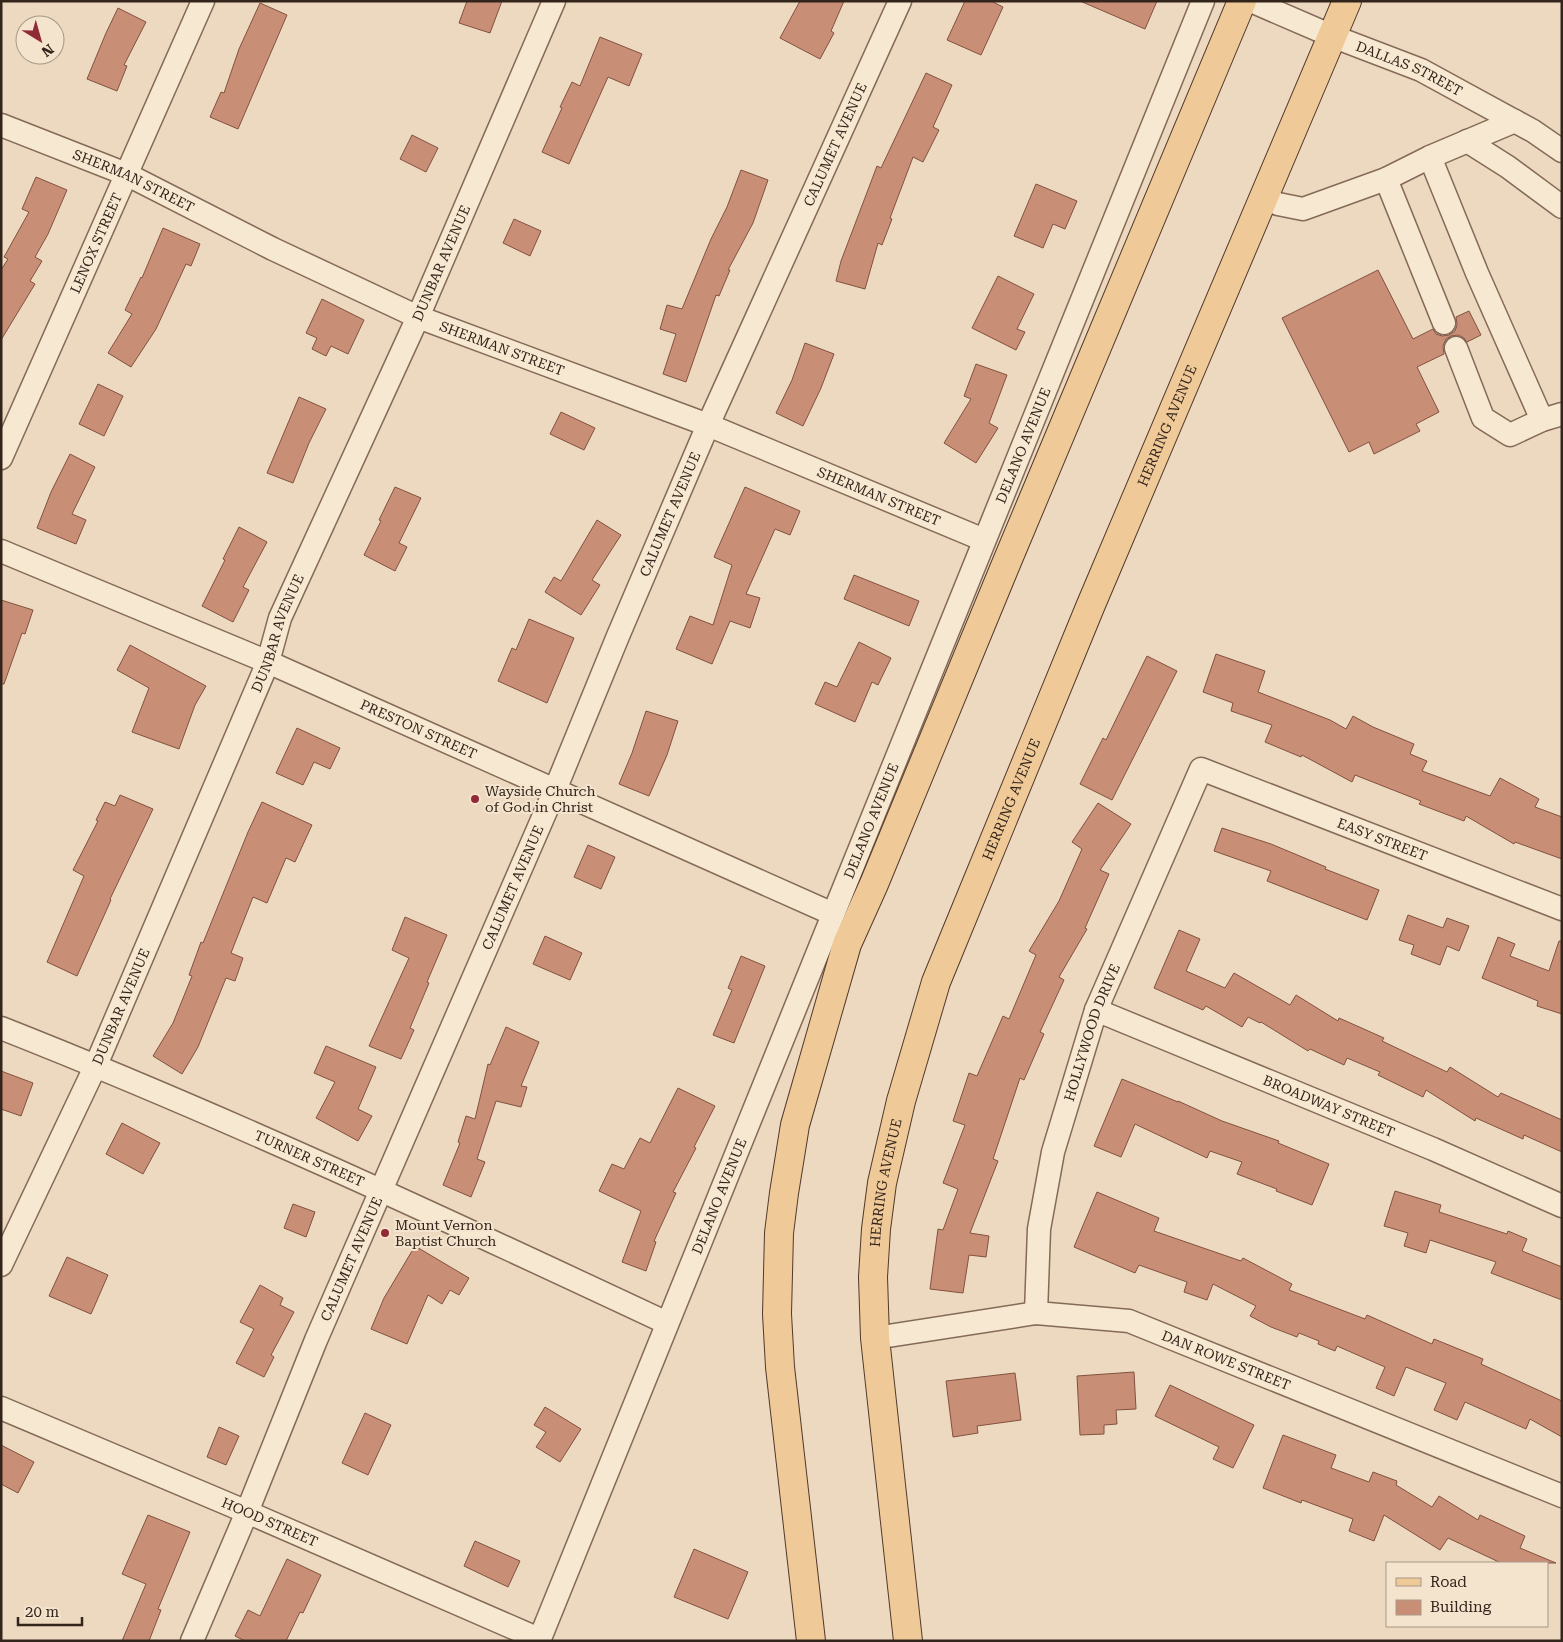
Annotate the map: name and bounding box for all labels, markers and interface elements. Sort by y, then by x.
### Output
north arrow [15,15,65,65]
street label: DALLAS STREET [1354,38,1465,99]
text: N [39,41,57,60]
street label: CALUMET AVENUE [800,80,870,209]
street label: SHERMAN STREET [71,146,197,216]
street label: LENOX STREET [67,190,125,296]
street label: DUNBAR AVENUE [409,203,473,324]
street label: SHERMAN STREET [437,318,566,379]
street label: HERRING AVENUE [1134,362,1200,489]
street label: DELANO AVENUE [993,385,1054,506]
street label: CALUMET AVENUE [636,449,704,579]
street label: SHERMAN STREET [815,463,943,529]
street label: DUNBAR AVENUE [248,572,307,695]
street label: PRESTON STREET [358,696,479,762]
street label: HERRING AVENUE [979,736,1043,863]
street label: DELANO AVENUE [841,760,902,881]
place label: Wayside Church of God in Christ [485,783,595,815]
marker: Wayside Church of God in Christ [469,793,481,805]
street label: EASY STREET [1335,815,1430,864]
street label: CALUMET AVENUE [479,823,547,952]
street label: DUNBAR AVENUE [89,946,153,1067]
street label: HOLLYWOOD DRIVE [1061,961,1123,1103]
street label: BROADWAY STREET [1261,1072,1397,1140]
street label: HERRING AVENUE [867,1117,905,1247]
street label: TURNER STREET [252,1127,367,1190]
street label: DELANO AVENUE [689,1136,750,1256]
street label: CALUMET AVENUE [317,1194,385,1324]
place label: Mount Vernon Baptist Church [395,1217,496,1249]
marker: Mount Vernon Baptist Church [379,1227,391,1239]
street label: DAN ROWE STREET [1159,1327,1293,1393]
street label: HOOD STREET [219,1494,320,1550]
legend [1386,1562,1548,1627]
text: Road [1430,1573,1467,1591]
scale bar [18,1594,81,1626]
text: Building [1430,1598,1492,1616]
text: 20 m [25,1603,60,1621]

